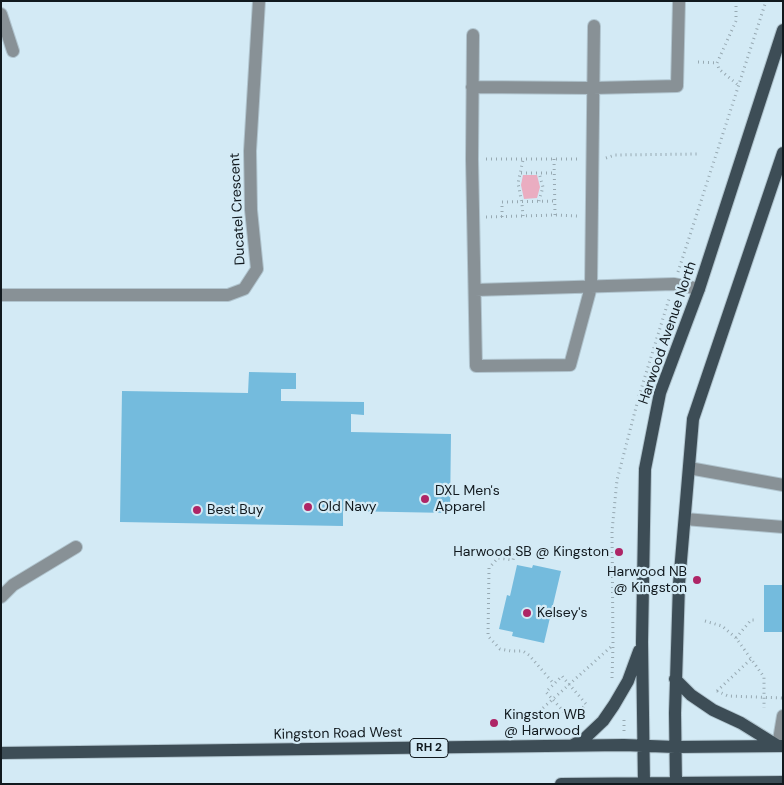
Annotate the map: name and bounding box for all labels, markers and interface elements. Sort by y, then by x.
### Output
street label: Ducatel Crescent [227,152,249,266]
street label: Harwood Avenue North [636,259,700,407]
place label: DXL Men's Apparel [435,483,500,516]
marker: DXL Men's Apparel [419,493,431,505]
place label: Old Navy [318,499,377,515]
marker: Old Navy [302,501,314,513]
place label: Best Buy [207,502,264,518]
marker: Best Buy [191,504,203,516]
place label: Harwood SB @ Kingston [453,544,609,560]
marker: Harwood SB @ Kingston [613,546,625,558]
place label: Harwood NB @ Kingston [607,564,687,596]
marker: Harwood NB @ Kingston [691,574,703,586]
place label: Kelsey's [537,605,588,621]
marker: Kelsey's [521,607,533,619]
place label: Kingston WB @ Harwood [504,707,585,740]
marker: Kingston WB @ Harwood [488,717,500,729]
street label: Kingston Road West [273,724,403,744]
road number: RH 2 [410,738,448,758]

